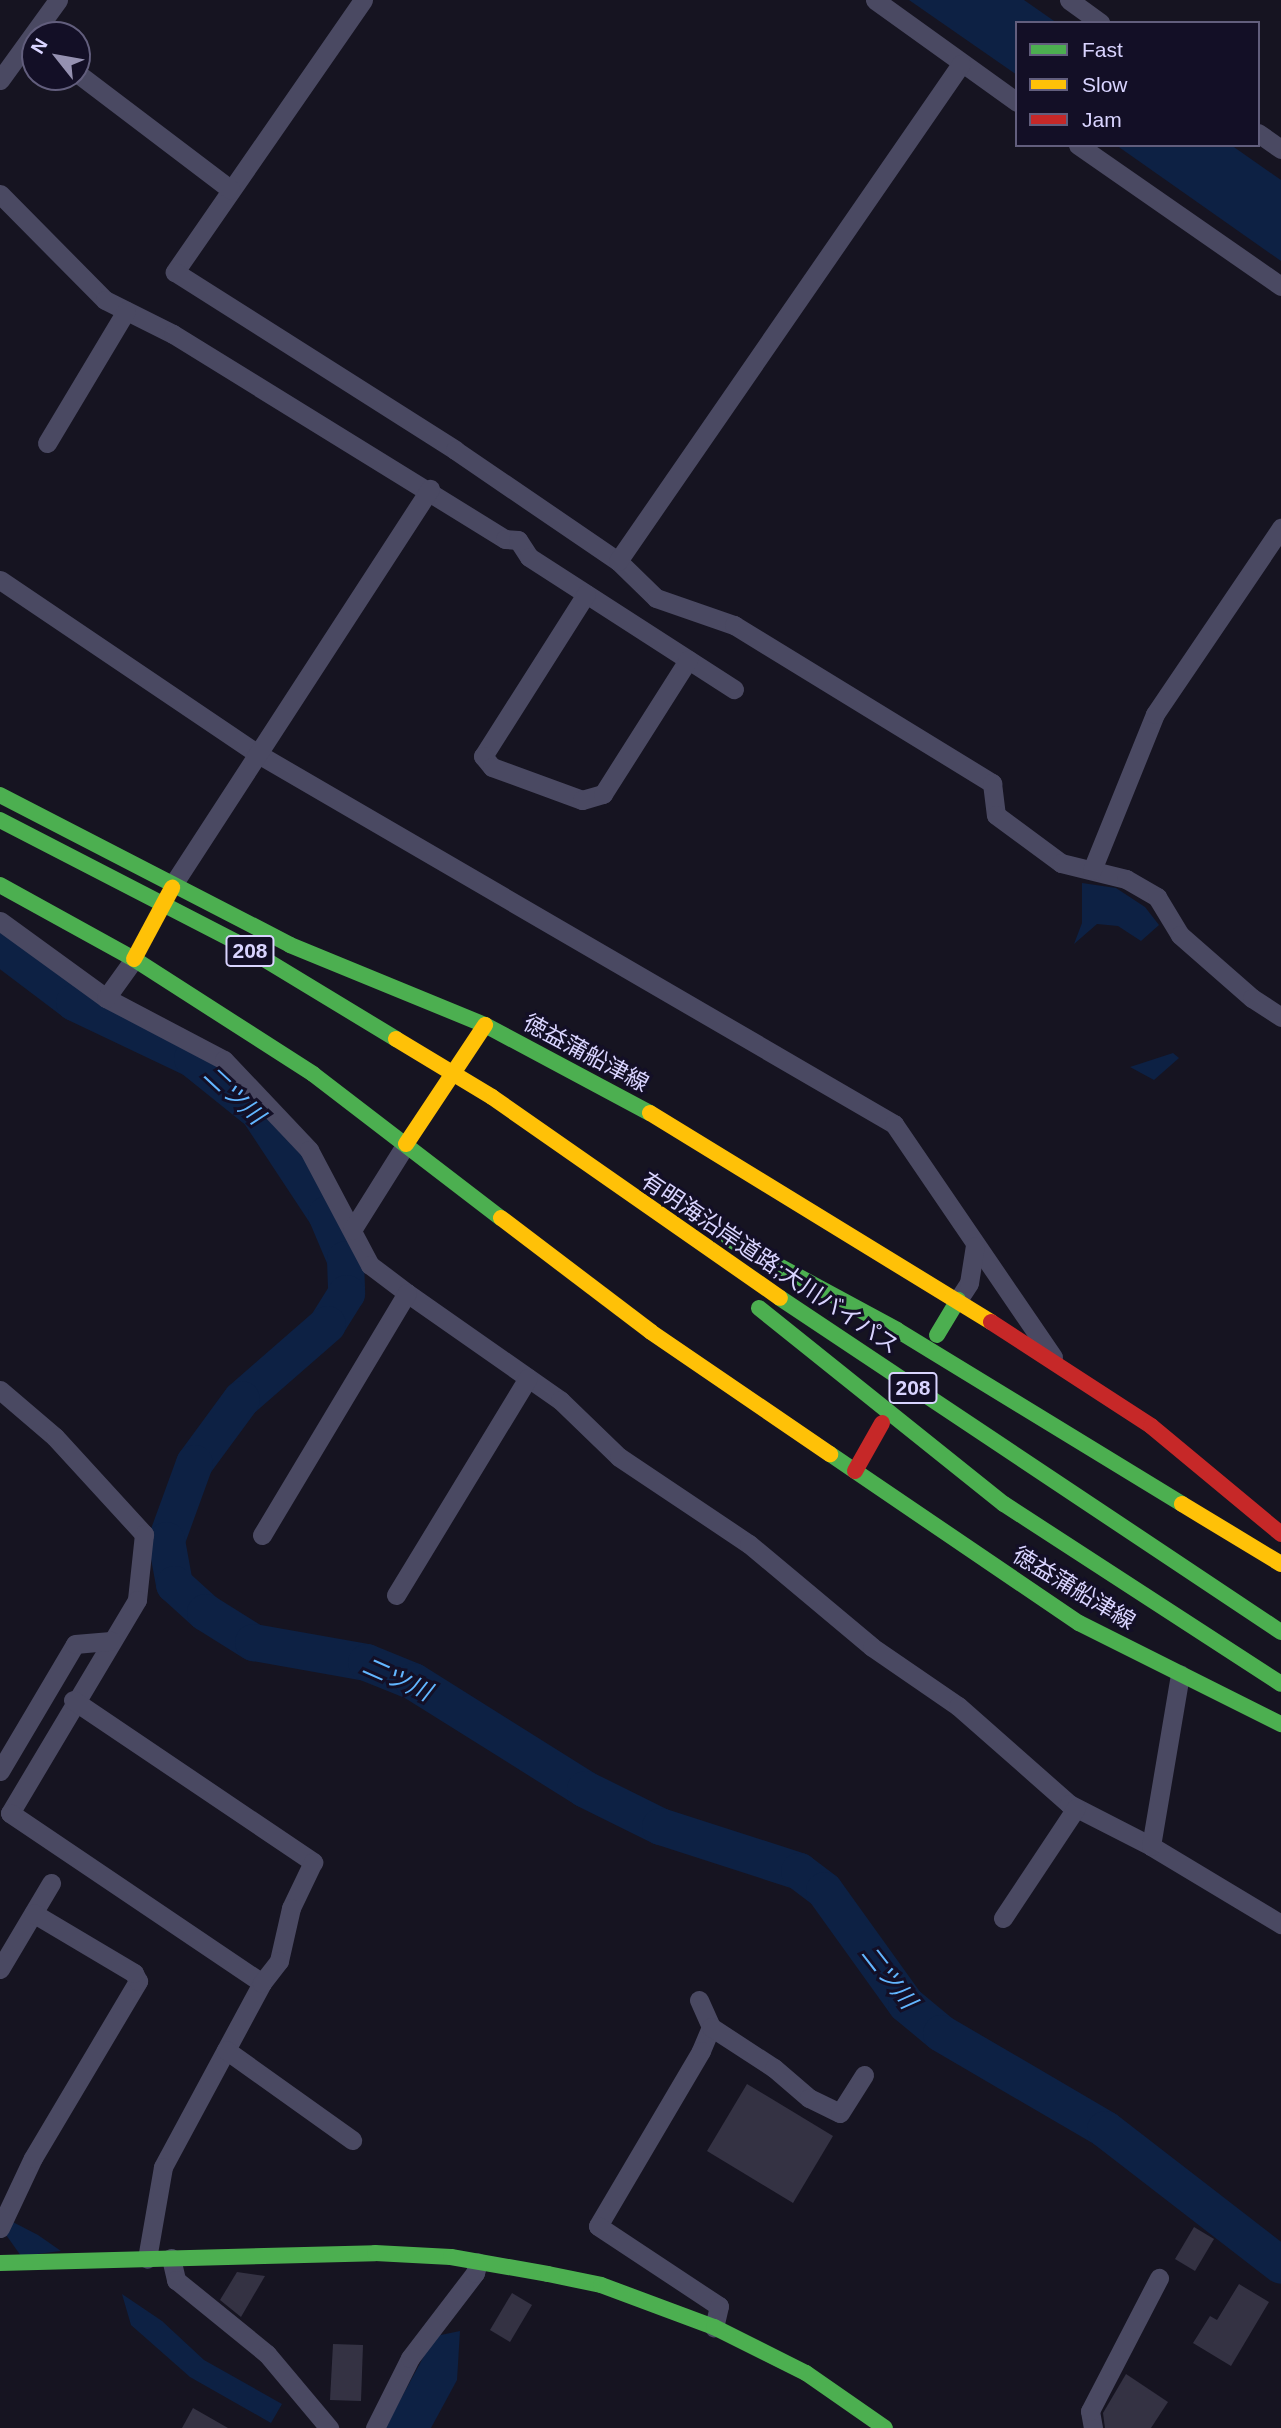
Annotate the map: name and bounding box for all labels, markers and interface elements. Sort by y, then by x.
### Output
north arrow [21,21,91,91]
legend [1015,21,1260,147]
text: N [27,35,52,57]
text: Fast [1082,38,1123,61]
text: Slow [1082,73,1128,96]
text: Jam [1082,108,1122,131]
road number: 208 [224,934,276,968]
street label: 徳益蒲船津線 [519,1008,653,1098]
water label: 二ツ川 [198,1060,270,1130]
street label: 有明海沿岸道路;大川バイパス [636,1166,904,1360]
road number: 208 [887,1370,939,1406]
street label: 徳益蒲船津線 [1008,1541,1140,1635]
water label: 二ツ川 [358,1651,436,1707]
water label: 二ツ川 [855,1940,923,2014]

